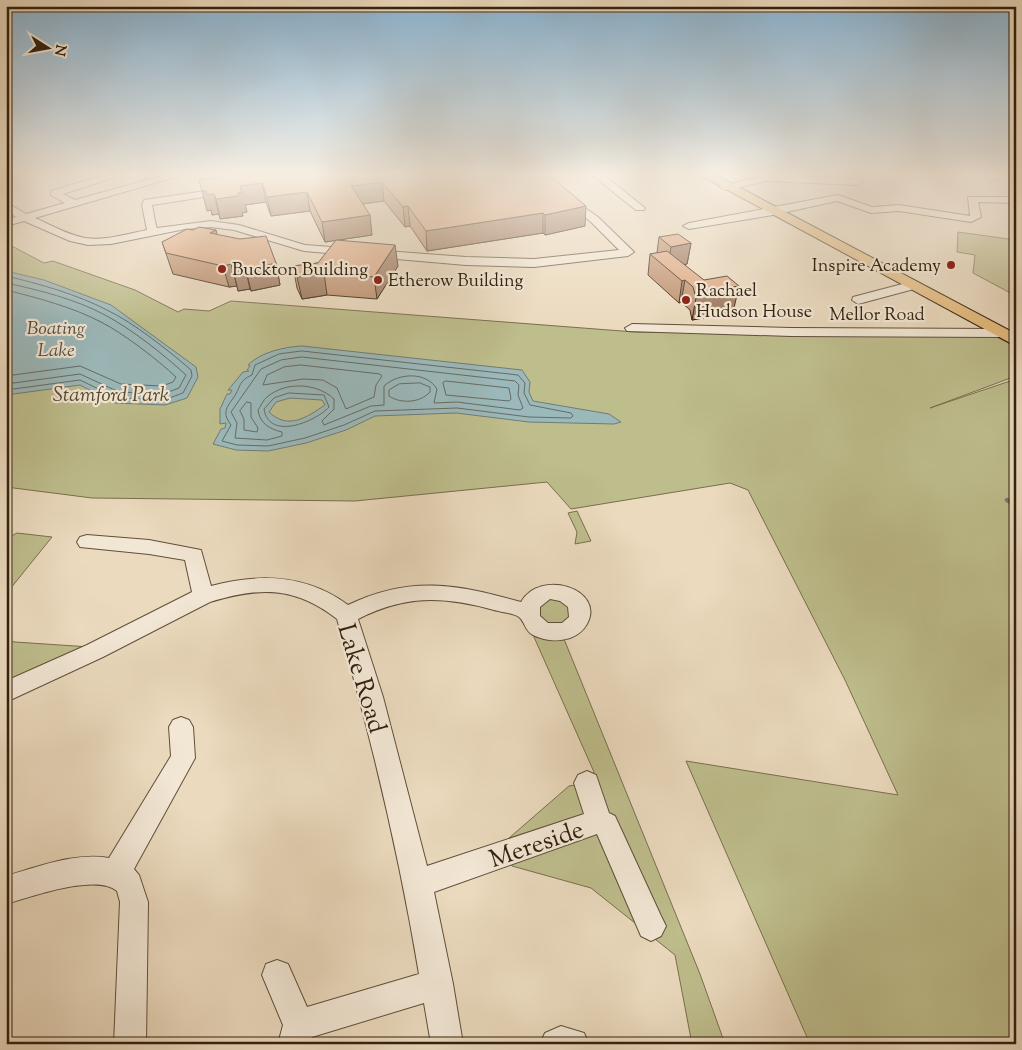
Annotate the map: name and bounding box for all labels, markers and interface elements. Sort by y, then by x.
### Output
north arrow [22,22,72,72]
text: N [48,43,70,57]
place label: Inspire Academy [812,254,941,280]
place label: Buckton Building [232,258,368,284]
marker: Inspire Academy [945,259,957,271]
marker: Buckton Building [216,263,228,275]
place label: Etherow Building [388,269,524,295]
marker: Etherow Building [372,274,384,286]
place label: Rachael Hudson House [696,279,812,326]
marker: Rachael Hudson House [680,294,692,306]
street label: Mellor Road [829,303,925,329]
water label: Boating Lake [27,316,85,365]
park label: Stamford Park [53,381,170,411]
street label: Lake Road [326,620,394,738]
street label: Mereside [485,813,589,879]

